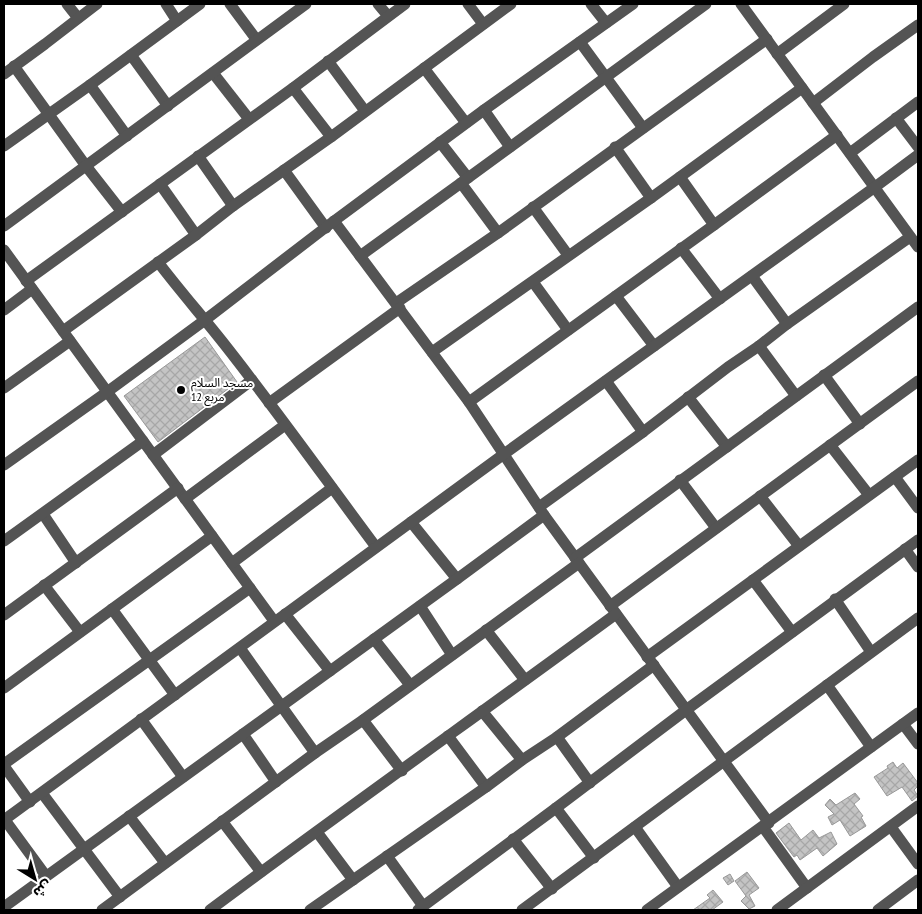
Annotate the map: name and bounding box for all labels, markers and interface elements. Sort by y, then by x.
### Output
place label: مسجد السلام مربع 12 [191,375,253,406]
marker: مسجد السلام مربع 12 [175,384,187,396]
north arrow [10,854,60,904]
text: ش [30,876,56,902]

